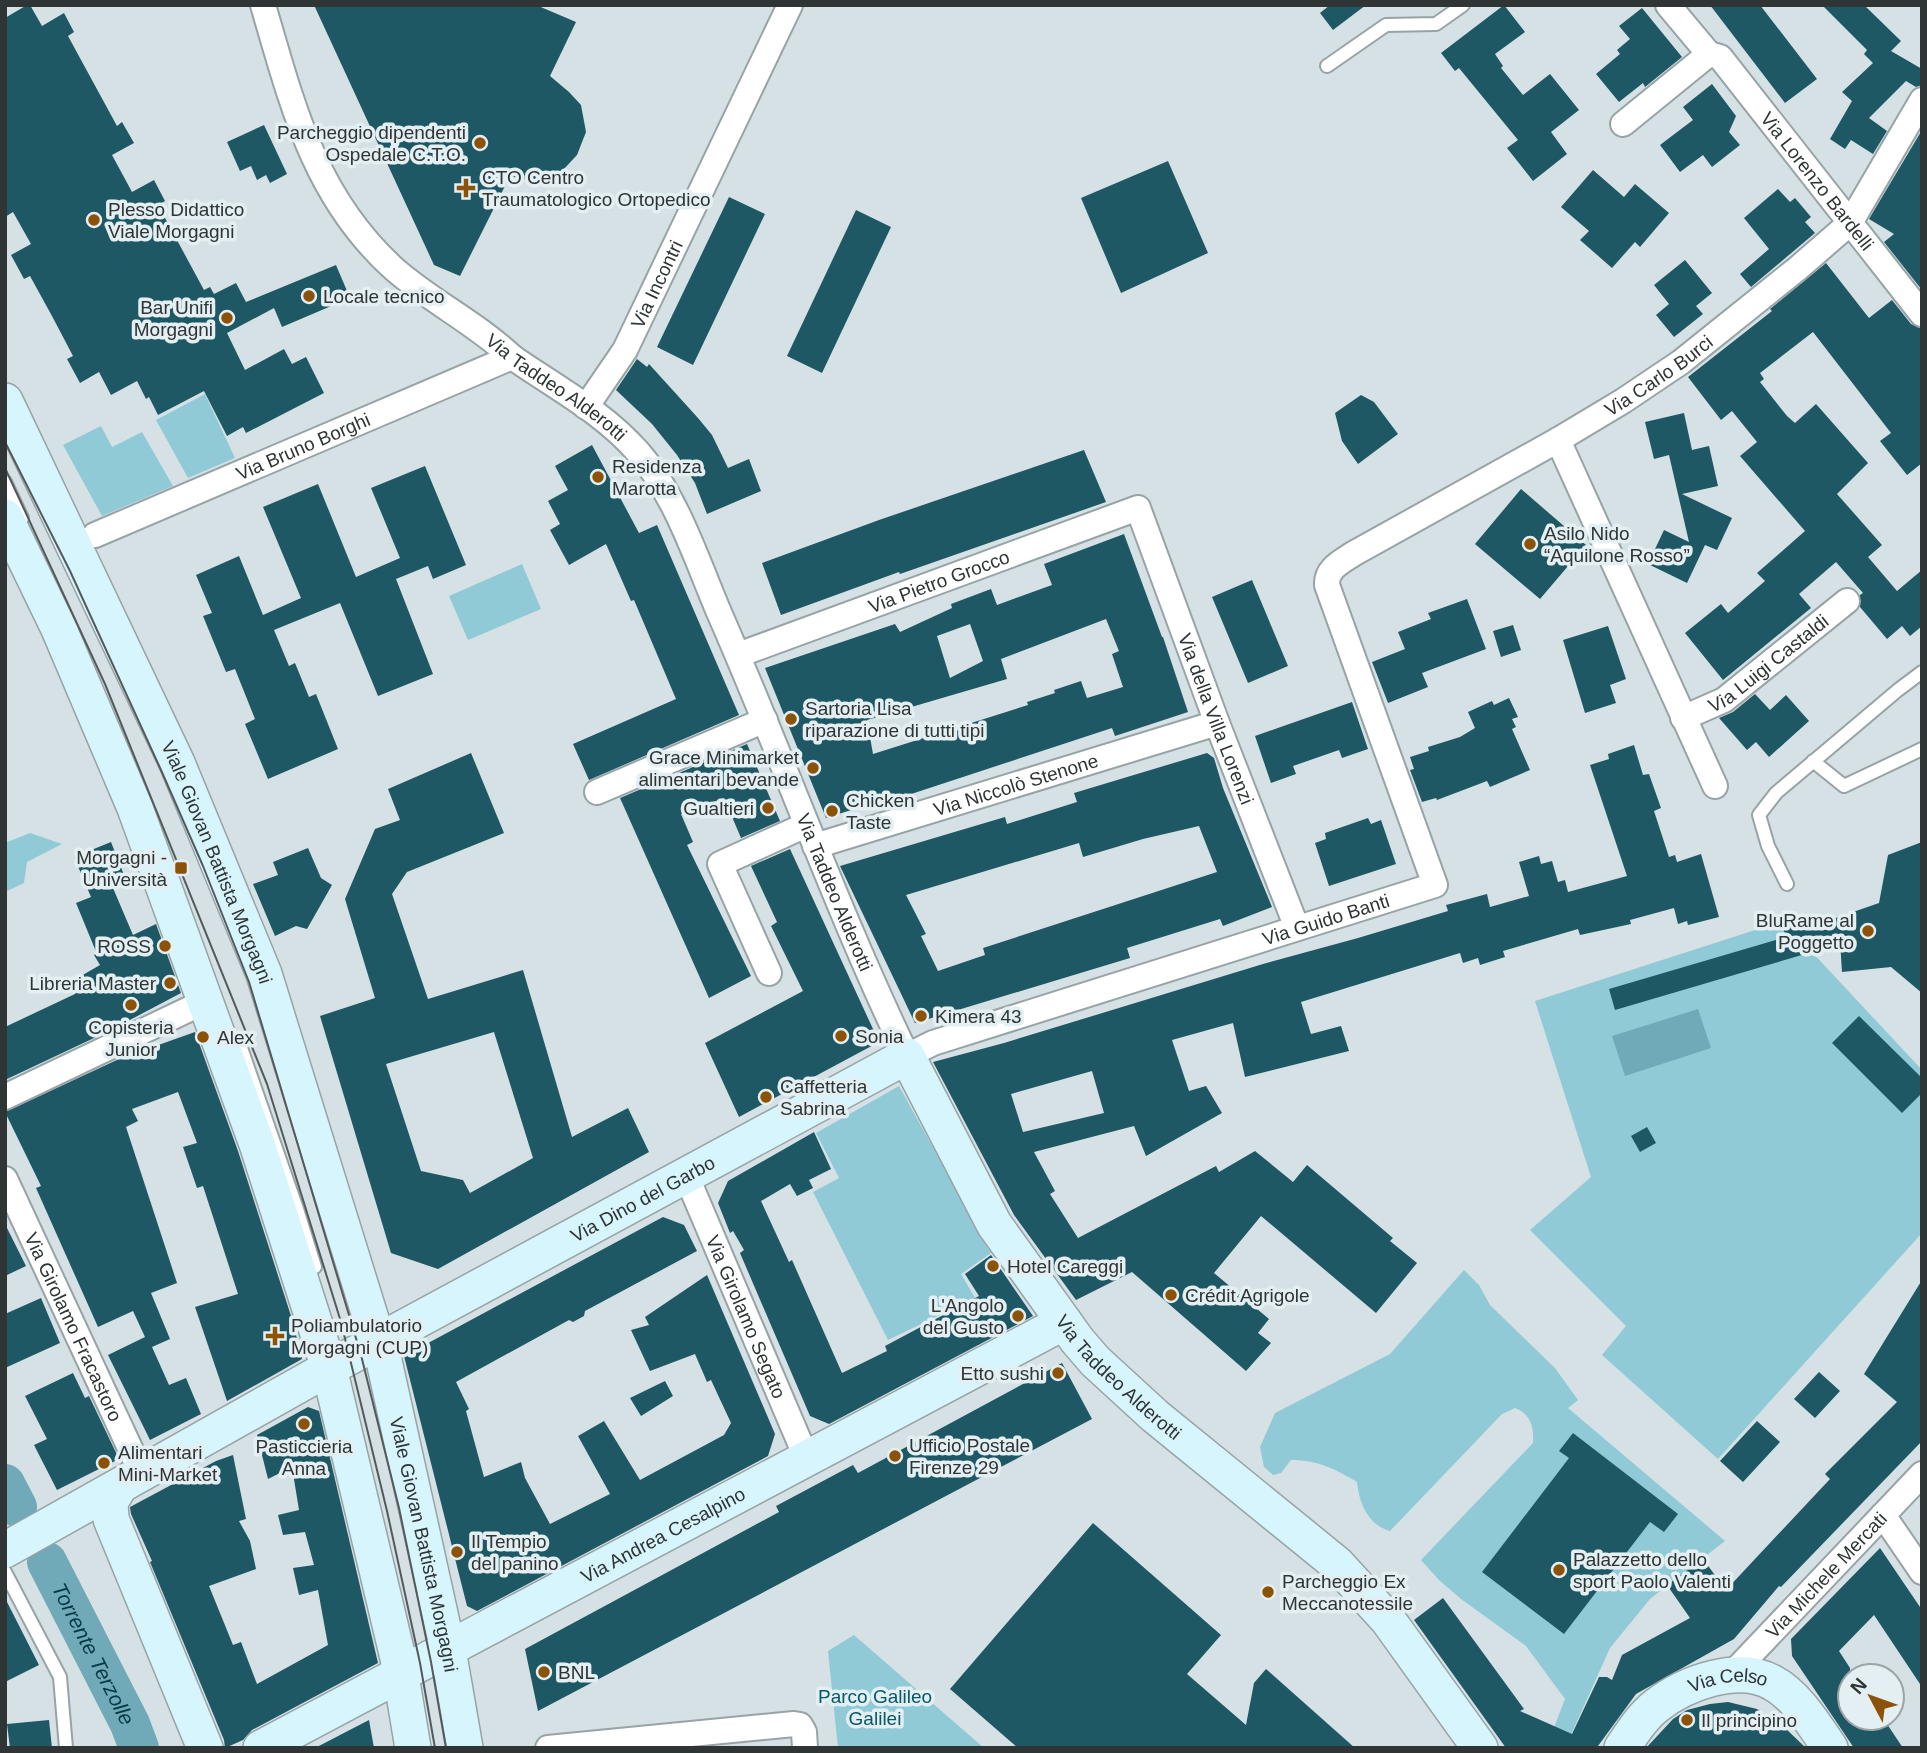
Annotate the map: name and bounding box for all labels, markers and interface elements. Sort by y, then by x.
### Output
street label: Via Lorenzo Bardelli [1757,108,1878,254]
place label: Parcheggio dipendenti Ospedale C.T.O. [277,122,466,165]
marker: Parcheggio dipendenti Ospedale C.T.O. [472,135,488,151]
place label: CTO Centro Traumatologico Ortopedico [482,167,710,210]
marker: CTO Centro Traumatologico Ortopedico [456,178,476,198]
place label: Plesso Didattico Viale Morgagni [108,199,244,242]
marker: Plesso Didattico Viale Morgagni [86,212,102,228]
street label: Via Incontri [627,237,686,331]
place label: Locale tecnico [323,286,444,307]
marker: Locale tecnico [301,288,317,304]
place label: Bar Unifi Morgagni [134,297,213,340]
marker: Bar Unifi Morgagni [219,310,235,326]
street label: Via Taddeo Alderotti [482,329,631,445]
street label: Via Carlo Burci [1601,331,1716,420]
street label: Via Bruno Borghi [233,408,373,484]
place label: Residenza Marotta [612,456,702,499]
marker: Residenza Marotta [590,469,606,485]
place label: Asilo Nido “Aquilone Rosso” [1544,523,1690,566]
marker: Asilo Nido “Aquilone Rosso” [1522,536,1538,552]
street label: Via Pietro Grocco [865,546,1012,617]
street label: Via Luigi Castaldi [1705,610,1832,716]
street label: Via della Villa Lorenzi [1174,630,1258,807]
place label: Sartoria Lisa riparazione di tutti tipi [805,698,985,741]
marker: Sartoria Lisa riparazione di tutti tipi [783,711,799,727]
street label: Viale Giovan Battista Morgagni [158,738,277,986]
place label: Grace Minimarket alimentari bevande [638,747,800,790]
street label: Via Niccolò Stenone [931,750,1101,820]
marker: Grace Minimarket alimentari bevande [805,760,821,776]
place label: Chicken Taste [846,790,915,833]
place label: Gualtieri [683,798,754,819]
marker: Gualtieri [760,800,776,816]
marker: Chicken Taste [824,803,840,819]
street label: Via Taddeo Alderotti [793,810,877,974]
place label: Morgagni - Università [76,847,167,890]
marker: Morgagni - Università [173,860,189,876]
street label: Via Guido Banti [1260,890,1392,949]
place label: BluRame al Poggetto [1756,910,1854,953]
marker: BluRame al Poggetto [1860,923,1876,939]
place label: ROSS [97,936,151,957]
marker: ROSS [157,938,173,954]
place label: Libreria Master [29,973,157,994]
marker: Libreria Master [162,975,178,991]
marker: Copisteria Junior [123,997,139,1013]
place label: Kimera 43 [935,1006,1022,1027]
marker: Kimera 43 [913,1008,929,1024]
place label: Copisteria Junior [88,1017,174,1060]
place label: Sonia [855,1026,904,1047]
place label: Alex [217,1027,254,1048]
marker: Sonia [833,1028,849,1044]
marker: Alex [195,1029,211,1045]
place label: Caffetteria Sabrina [780,1076,868,1119]
marker: Caffetteria Sabrina [758,1089,774,1105]
street label: Via Dino del Garbo [567,1151,718,1246]
street label: Via Girolamo Fracastoro [21,1229,127,1425]
street label: Via Girolamo Segato [702,1232,790,1401]
place label: Hotel Careggi [1007,1256,1123,1277]
marker: Hotel Careggi [985,1258,1001,1274]
place label: Crédit Agrigole [1185,1285,1310,1306]
marker: Crédit Agrigole [1163,1287,1179,1303]
place label: L'Angolo del Gusto [923,1295,1004,1338]
marker: L'Angolo del Gusto [1010,1308,1026,1324]
street label: Via Taddeo Alderotti [1052,1311,1186,1444]
place label: Poliambulatorio Morgagni (CUP) [291,1315,428,1358]
marker: Poliambulatorio Morgagni (CUP) [265,1326,285,1346]
place label: Etto sushi [961,1363,1044,1384]
marker: Etto sushi [1050,1365,1066,1381]
street label: Viale Giovan Battista Morgagni [386,1415,462,1674]
marker: Pasticcieria Anna [296,1416,312,1432]
place label: Ufficio Postale Firenze 29 [909,1435,1030,1478]
place label: Pasticcieria Anna [255,1436,353,1479]
place label: Alimentari Mini-Market [118,1442,218,1485]
marker: Ufficio Postale Firenze 29 [887,1448,903,1464]
marker: Alimentari Mini-Market [96,1455,112,1471]
street label: Via Andrea Cesalpino [577,1483,749,1587]
street label: Via Michele Mercati [1761,1508,1891,1642]
place label: Il Tempio del panino [471,1531,559,1574]
marker: Il Tempio del panino [449,1544,465,1560]
place label: Palazzetto dello sport Paolo Valenti [1573,1549,1731,1592]
marker: Palazzetto dello sport Paolo Valenti [1551,1562,1567,1578]
place label: Parcheggio Ex Meccanotessile [1282,1571,1413,1614]
water label: Torrente Terzolle [48,1579,140,1728]
marker: Parcheggio Ex Meccanotessile [1260,1584,1276,1600]
place label: BNL [558,1662,595,1683]
north arrow [1836,1662,1906,1732]
marker: BNL [536,1664,552,1680]
street label: Via Celso [1685,1664,1771,1696]
text: N [1846,1674,1871,1698]
park label: Parco Galileo Galilei [818,1686,932,1729]
place label: Il principino [1701,1710,1797,1731]
marker: Il principino [1679,1712,1695,1728]

